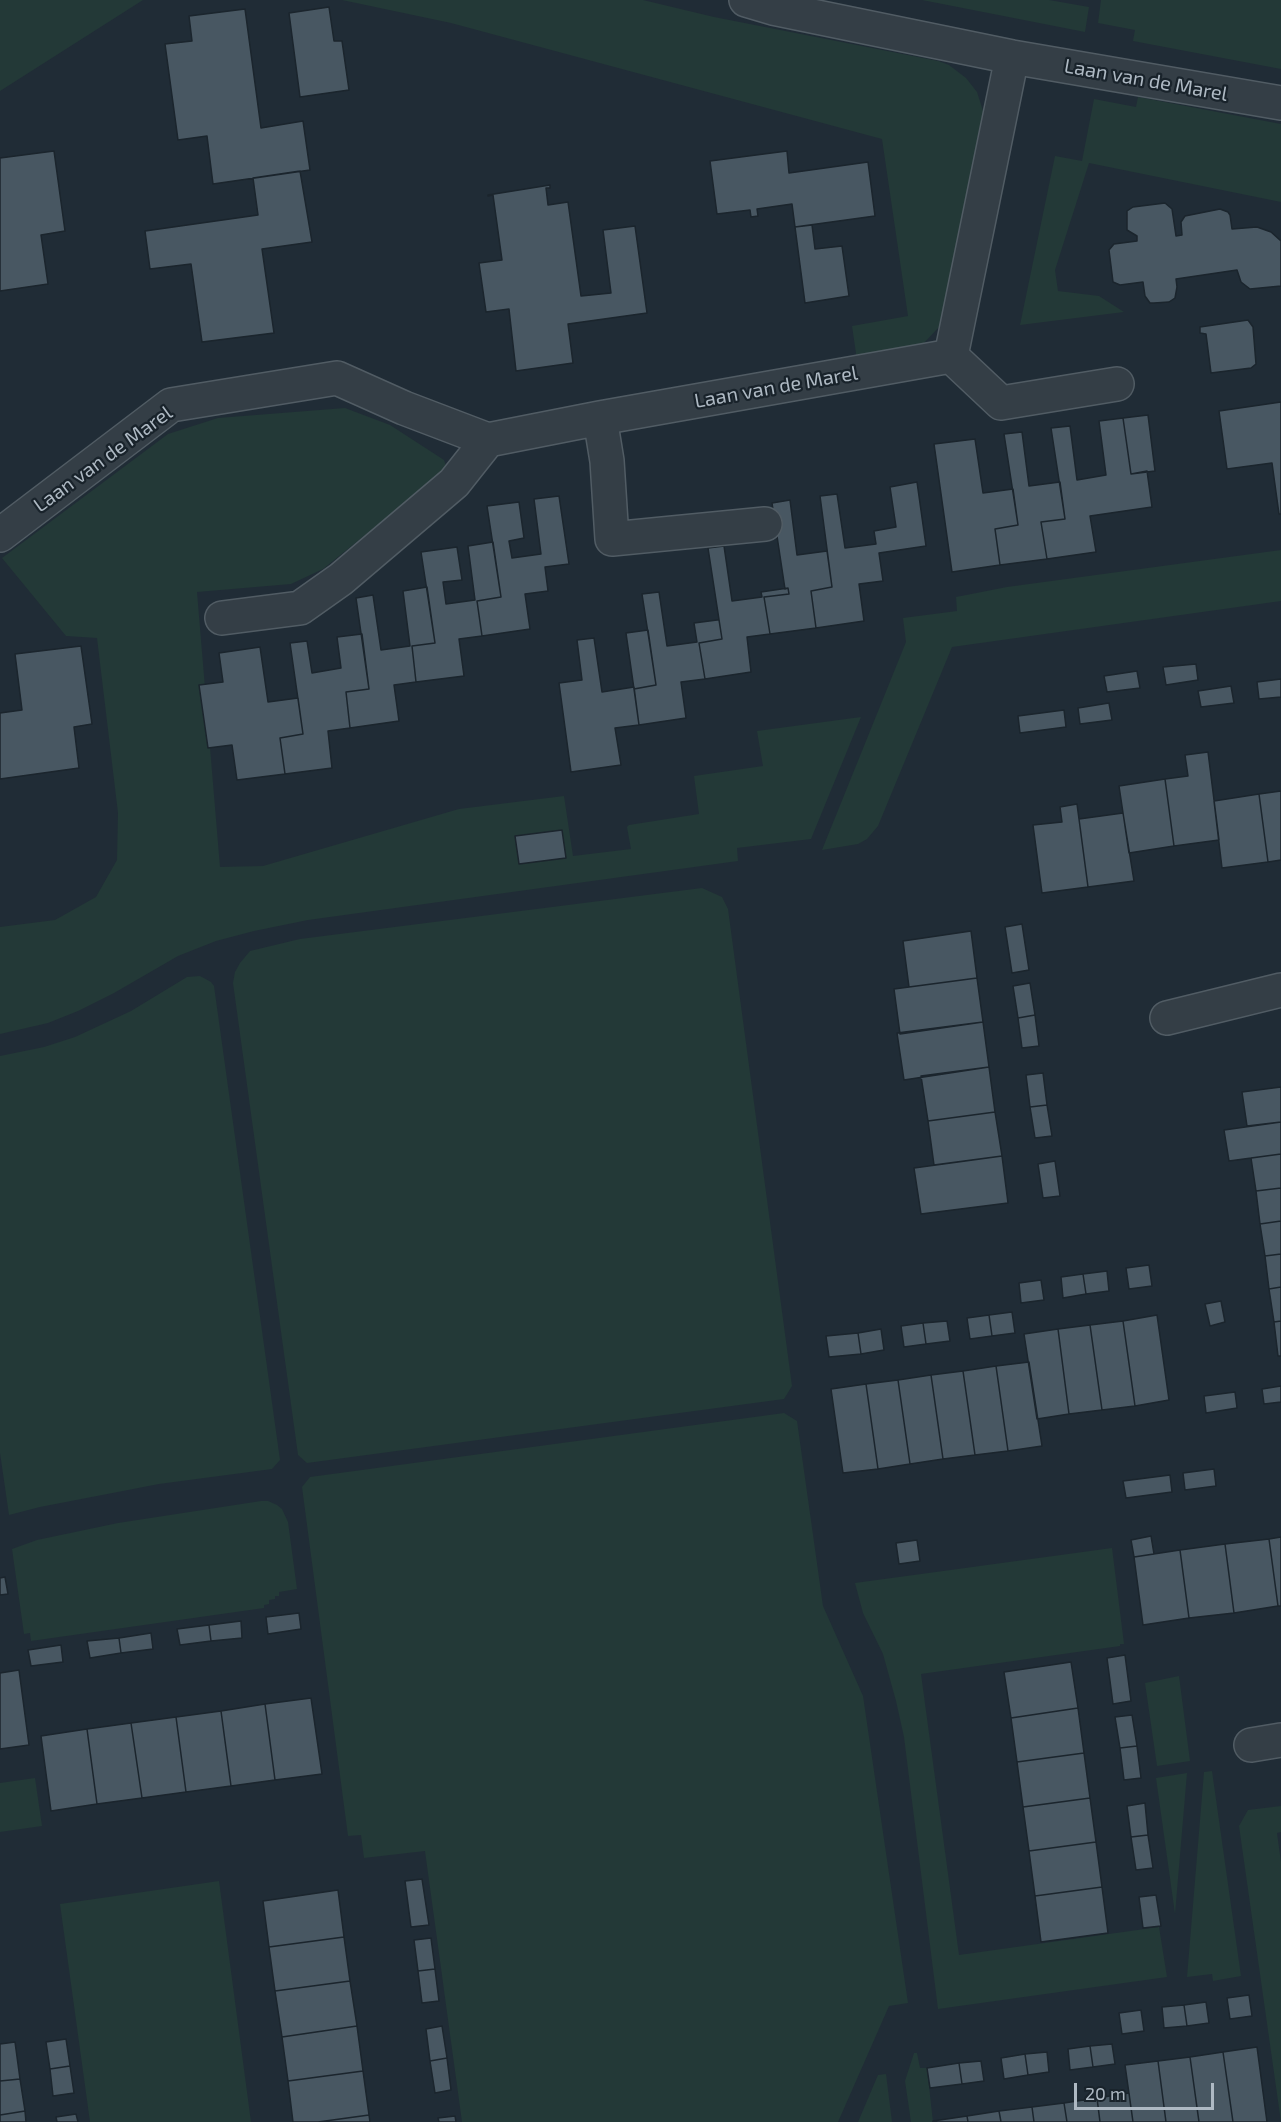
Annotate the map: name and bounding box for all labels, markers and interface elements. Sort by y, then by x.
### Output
street label: Laan van de Marel [1062,54,1230,106]
street label: Laan van de Marel [692,361,860,413]
street label: Laan van de Marel [29,401,177,517]
scale bar [1077,2071,1216,2109]
text: 20 m [1085,2082,1126,2104]

